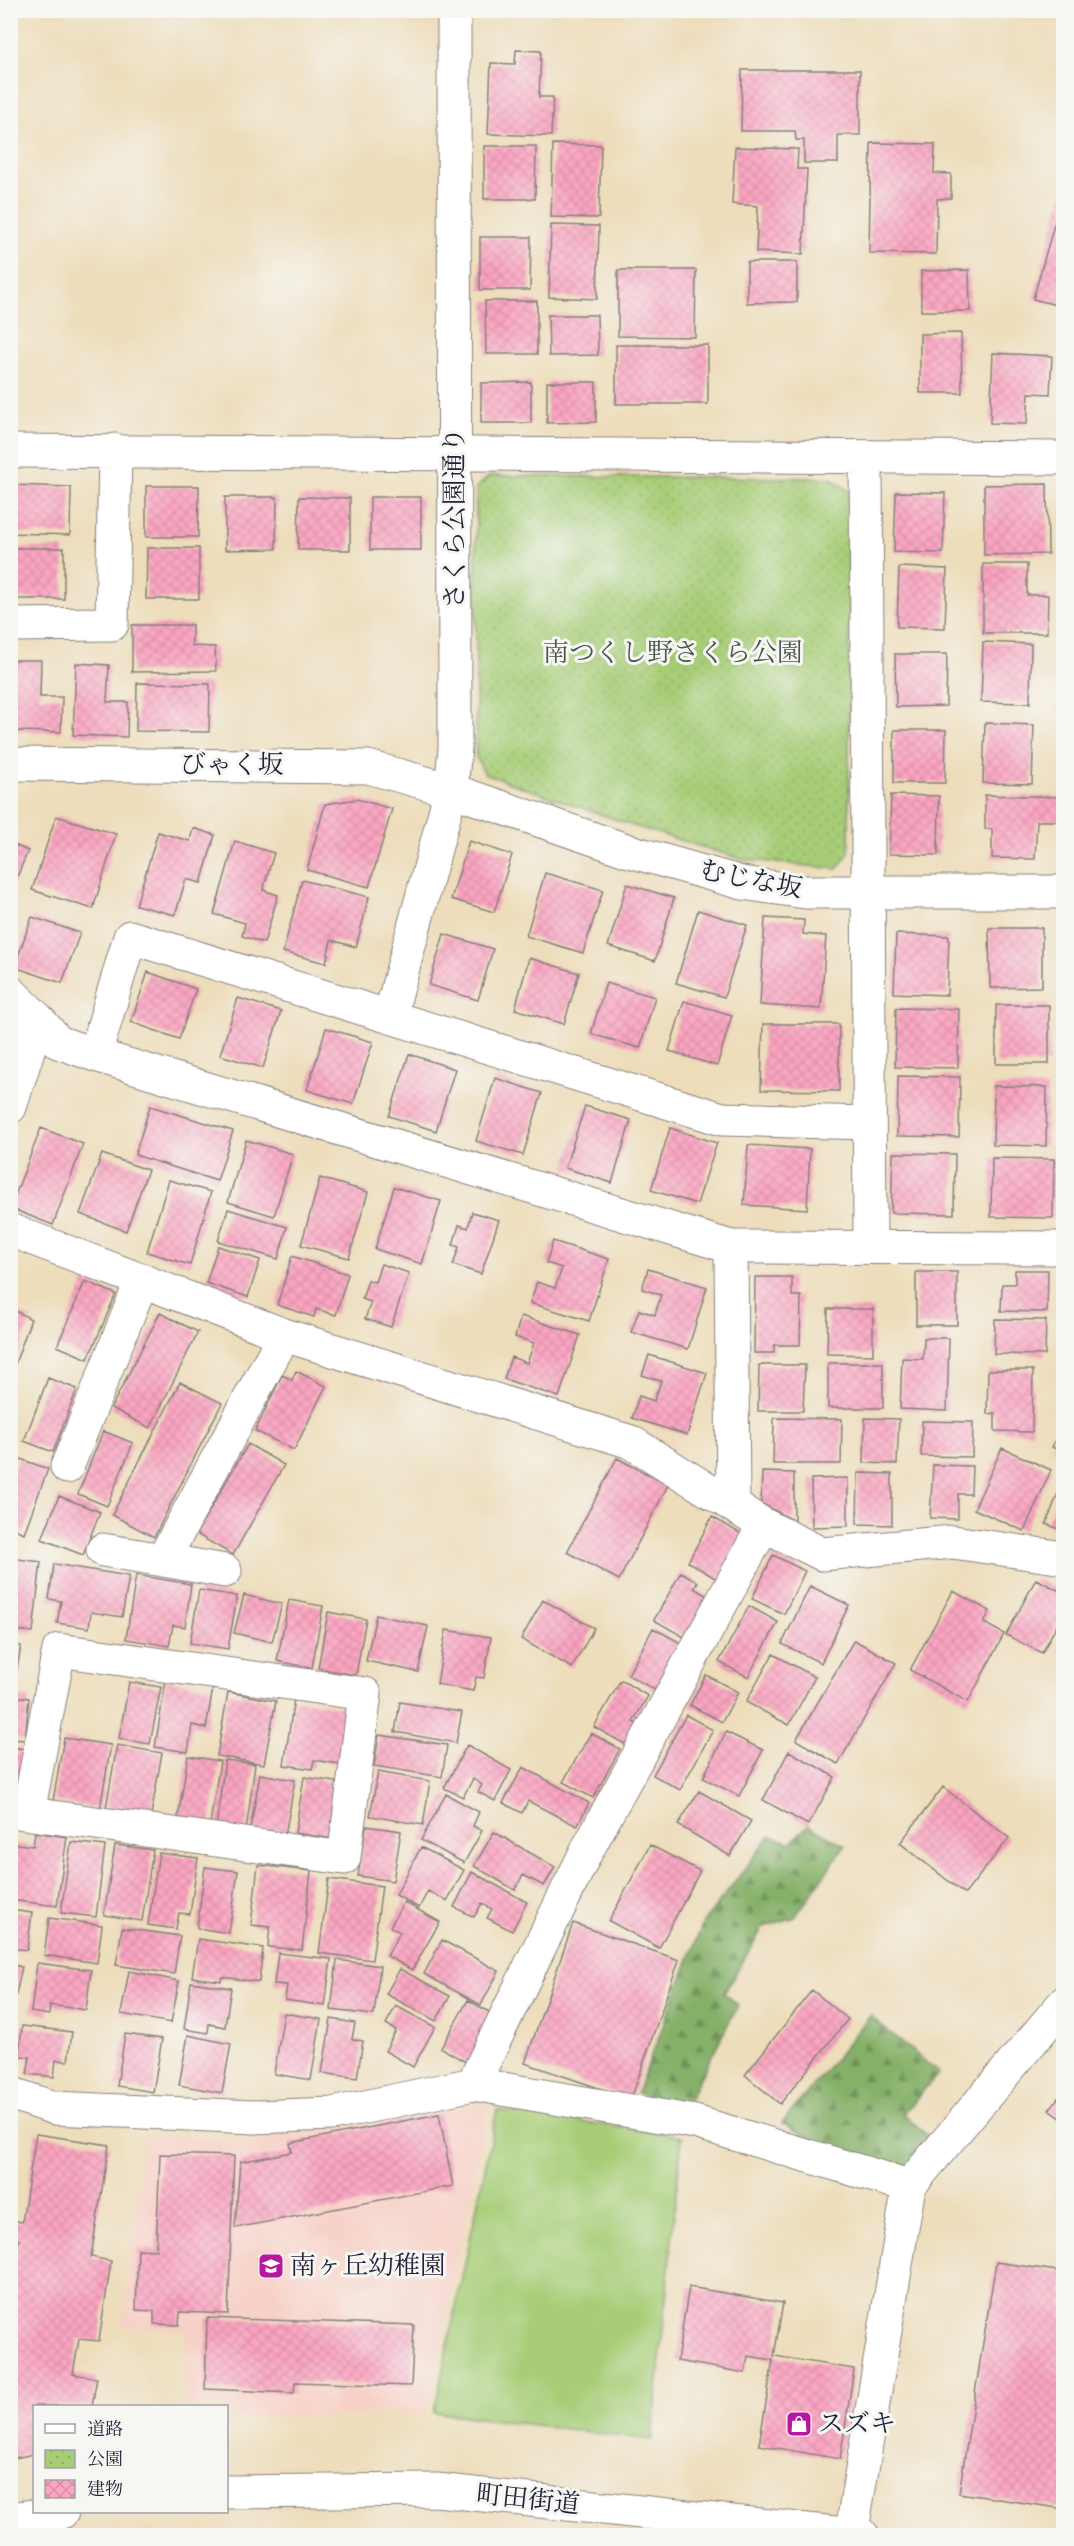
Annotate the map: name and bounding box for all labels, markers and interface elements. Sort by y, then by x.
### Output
street label: さくら公園通り [439,427,472,609]
park label: 南つくし野さくら公園 [543,637,803,670]
street label: びゃく坂 [180,749,284,782]
street label: むじな坂 [697,854,805,906]
place label: 南ヶ丘幼稚園 [290,2250,446,2283]
school or university icon: 南ヶ丘幼稚園 [256,2251,286,2281]
legend [33,2405,228,2513]
place label: スズキ [818,2408,896,2441]
shop icon: スズキ [784,2409,814,2439]
text: 道路 [87,2419,123,2441]
text: 公園 [87,2449,123,2471]
street label: 町田街道 [475,2478,581,2522]
text: 建物 [87,2479,123,2501]

